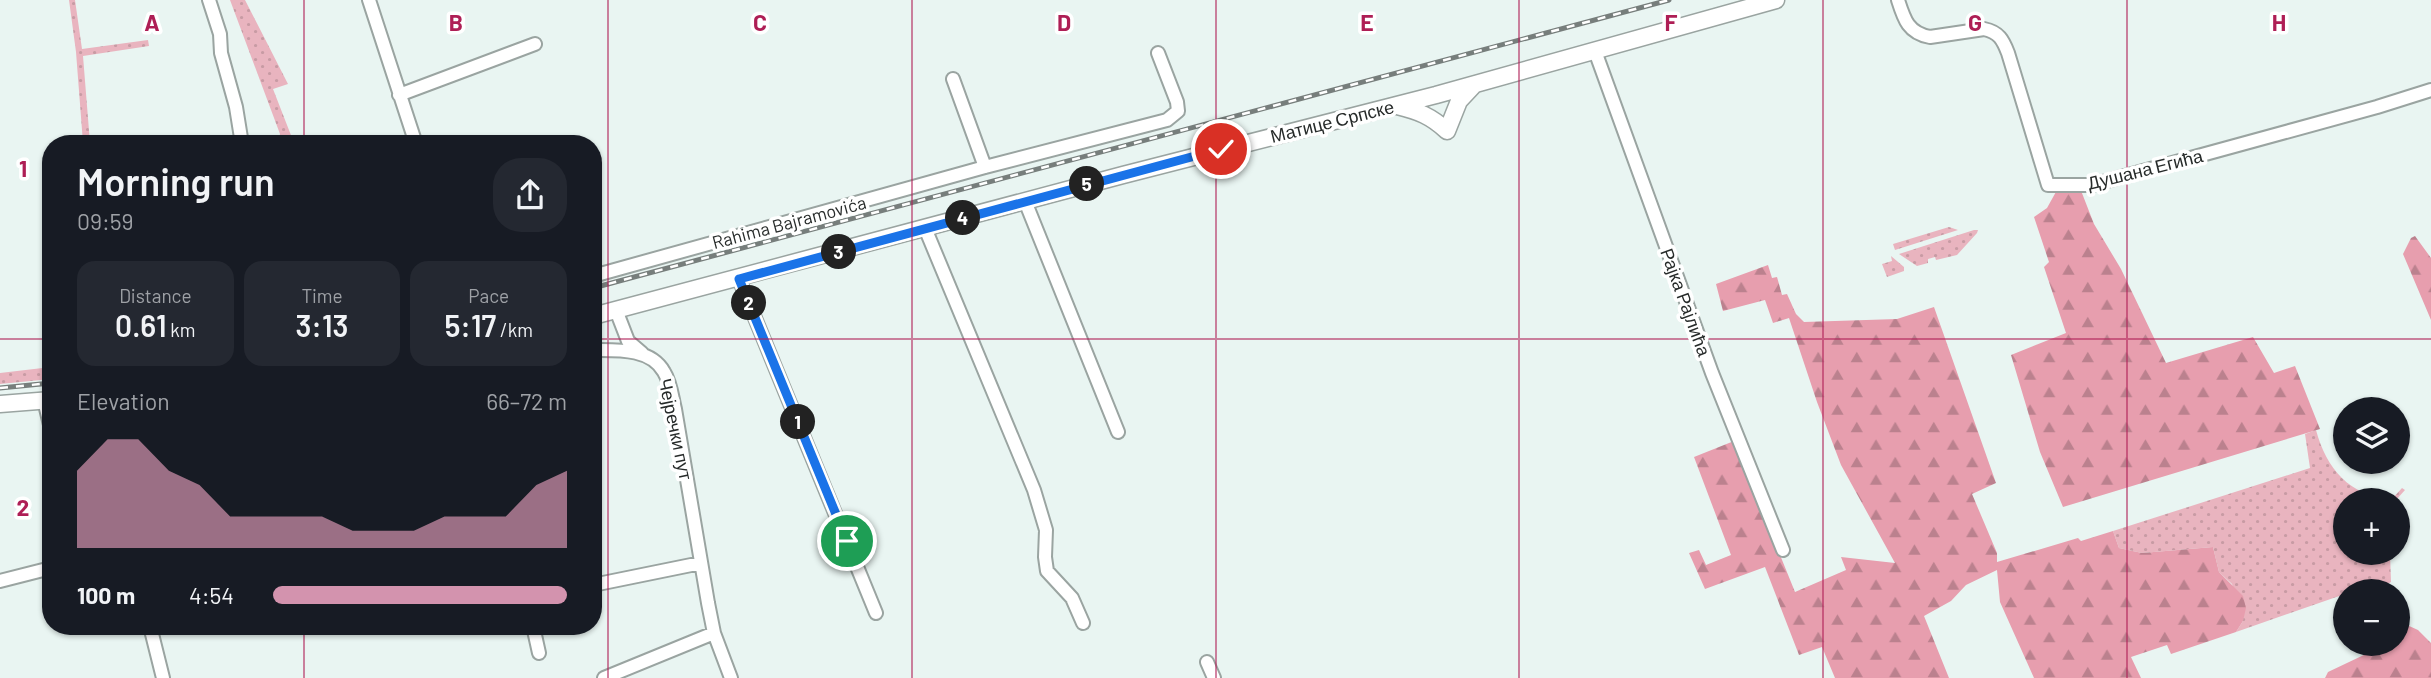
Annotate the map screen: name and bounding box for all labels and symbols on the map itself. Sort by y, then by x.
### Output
text: A [144,8,160,36]
text: B [449,8,463,36]
text: C [753,8,767,36]
text: D [1057,8,1071,36]
text: E [1360,8,1374,36]
text: F [1665,8,1678,36]
text: G [1968,8,1982,36]
text: H [2272,8,2286,36]
street label: Матице Српске [1268,95,1396,147]
pin [1191,119,1251,179]
street label: Душана Егића [2085,144,2206,194]
text: 1 [19,154,27,182]
pin: 5 [1070,166,1104,202]
street label: Rahima Bajramovića [710,191,868,253]
pin: 4 [946,200,981,235]
pin: 3 [822,234,856,270]
street label: Рајка Рајлића [1656,245,1716,360]
pin: 2 [732,286,766,320]
street label: Чејречки пут [654,376,698,482]
pin: 1 [780,404,816,440]
text: 2 [17,493,29,521]
pin [817,511,877,571]

